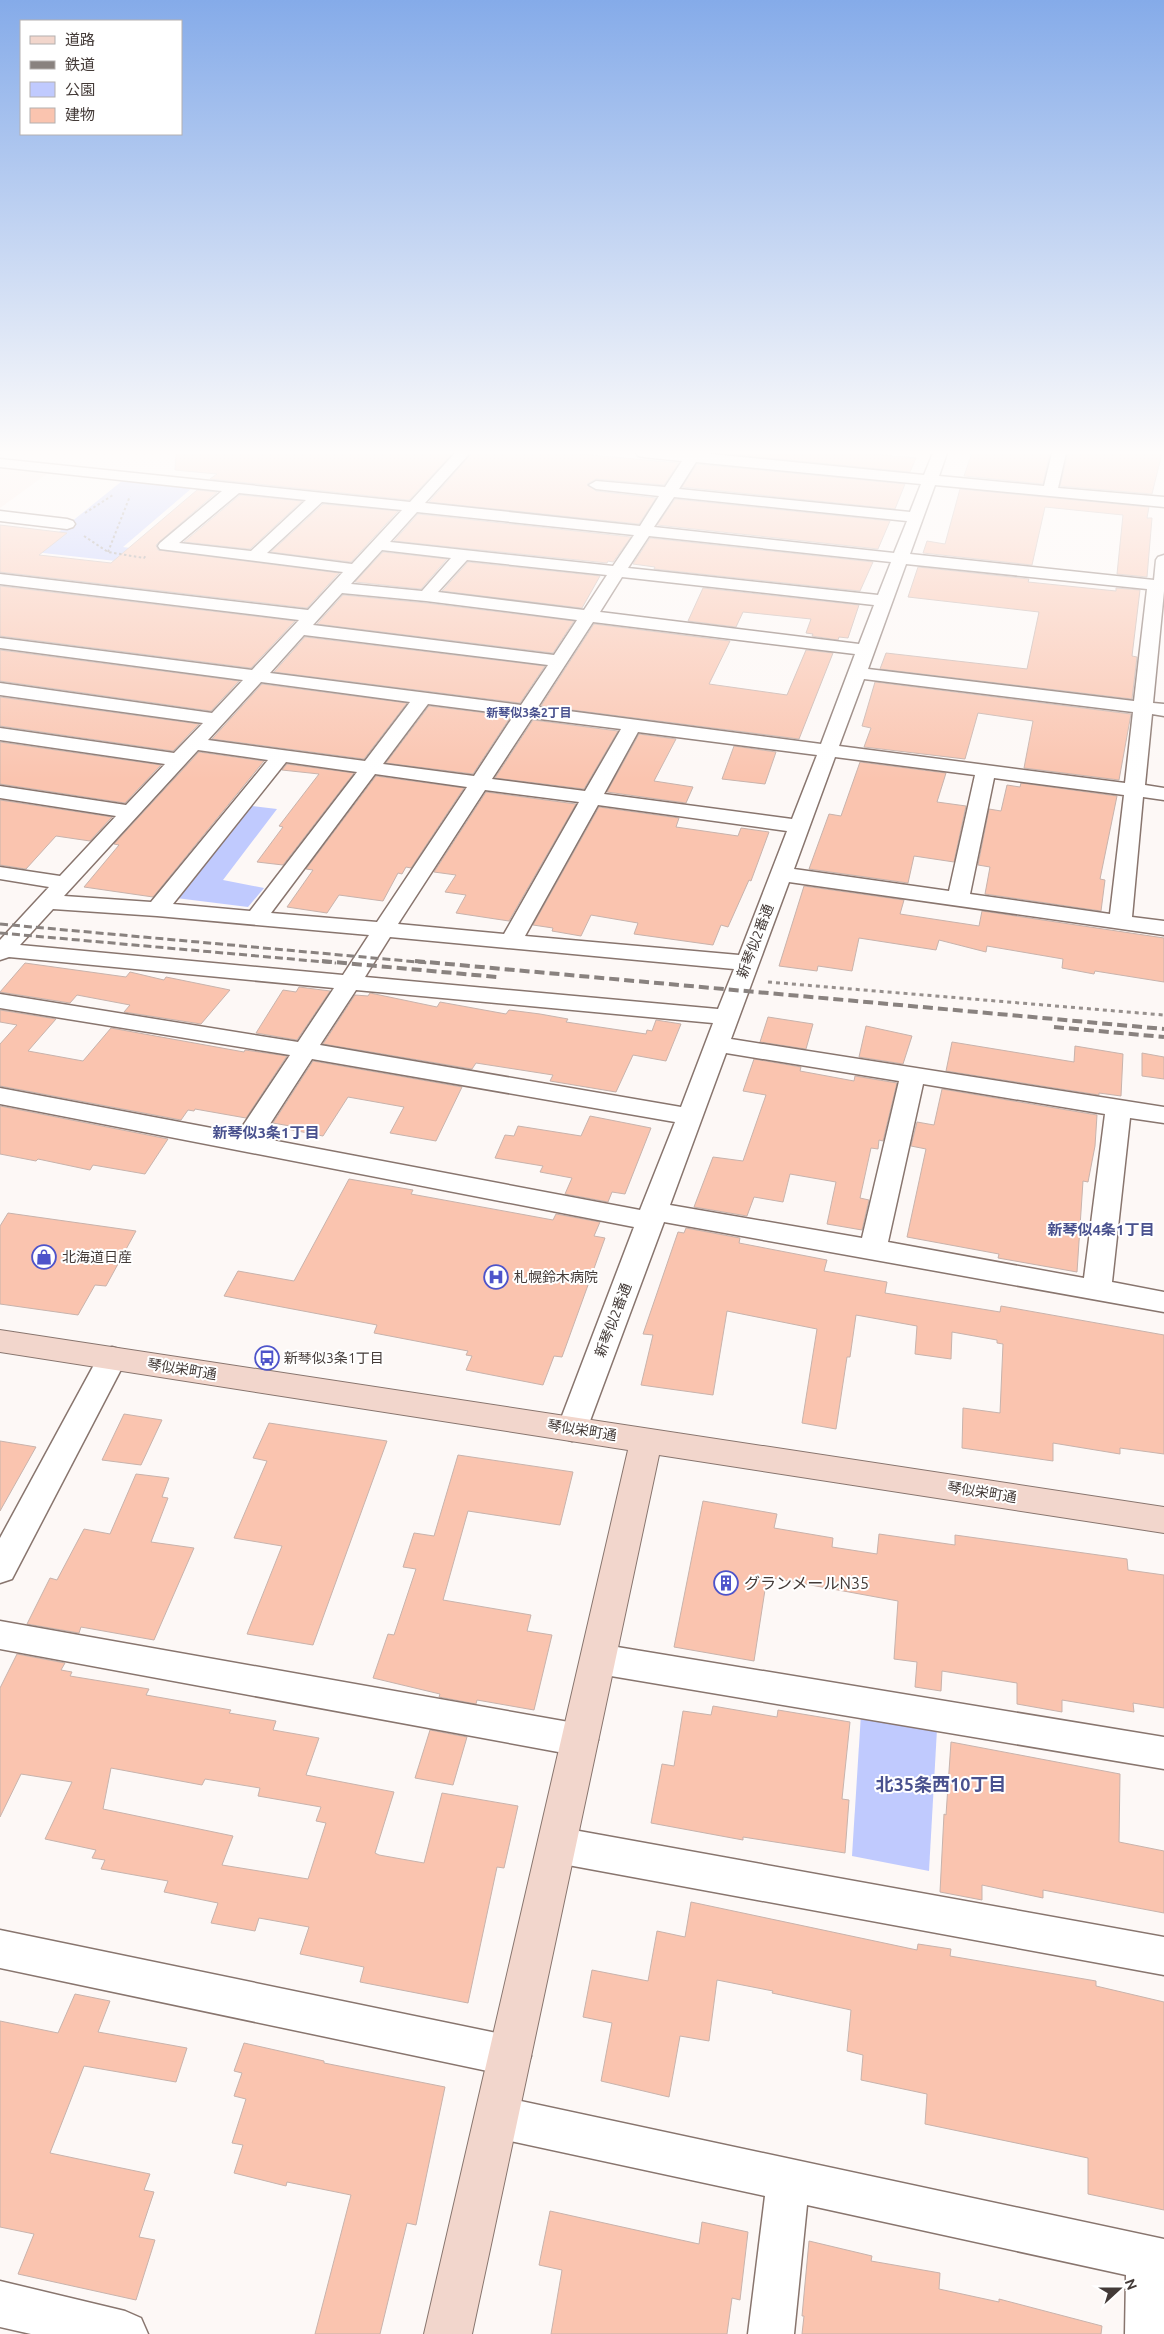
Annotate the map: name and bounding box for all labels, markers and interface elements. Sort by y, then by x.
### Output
legend [20,20,182,135]
text: 道路 [65,31,95,48]
text: 鉄道 [65,56,95,73]
text: 公園 [65,81,95,98]
text: 建物 [65,106,95,123]
district label: 新琴似3条2丁目 [486,706,572,719]
street label: 新琴似2番通 [734,902,776,980]
district label: 新琴似3条1丁目 [213,1124,319,1141]
district label: 新琴似4条1丁目 [1048,1221,1154,1238]
shop icon: 北海道日産 [31,1244,57,1270]
place label: 北海道日産 [62,1249,132,1265]
hospital icon: 札幌鈴木病院 [483,1264,509,1290]
place label: 札幌鈴木病院 [514,1269,598,1285]
street label: 新琴似2番通 [592,1281,634,1359]
bus stop icon: 新琴似3条1丁目 [254,1345,280,1371]
place label: 新琴似3条1丁目 [284,1350,384,1366]
street label: 琴似栄町通 [146,1356,218,1382]
street label: 琴似栄町通 [546,1417,618,1443]
street label: 琴似栄町通 [946,1479,1018,1505]
building icon: グランメールN35 [713,1570,739,1596]
place label: グランメールN35 [744,1574,869,1592]
district label: 北35条西10丁目 [876,1774,1006,1794]
north arrow [1094,2264,1144,2314]
text: N [1122,2277,1140,2292]

